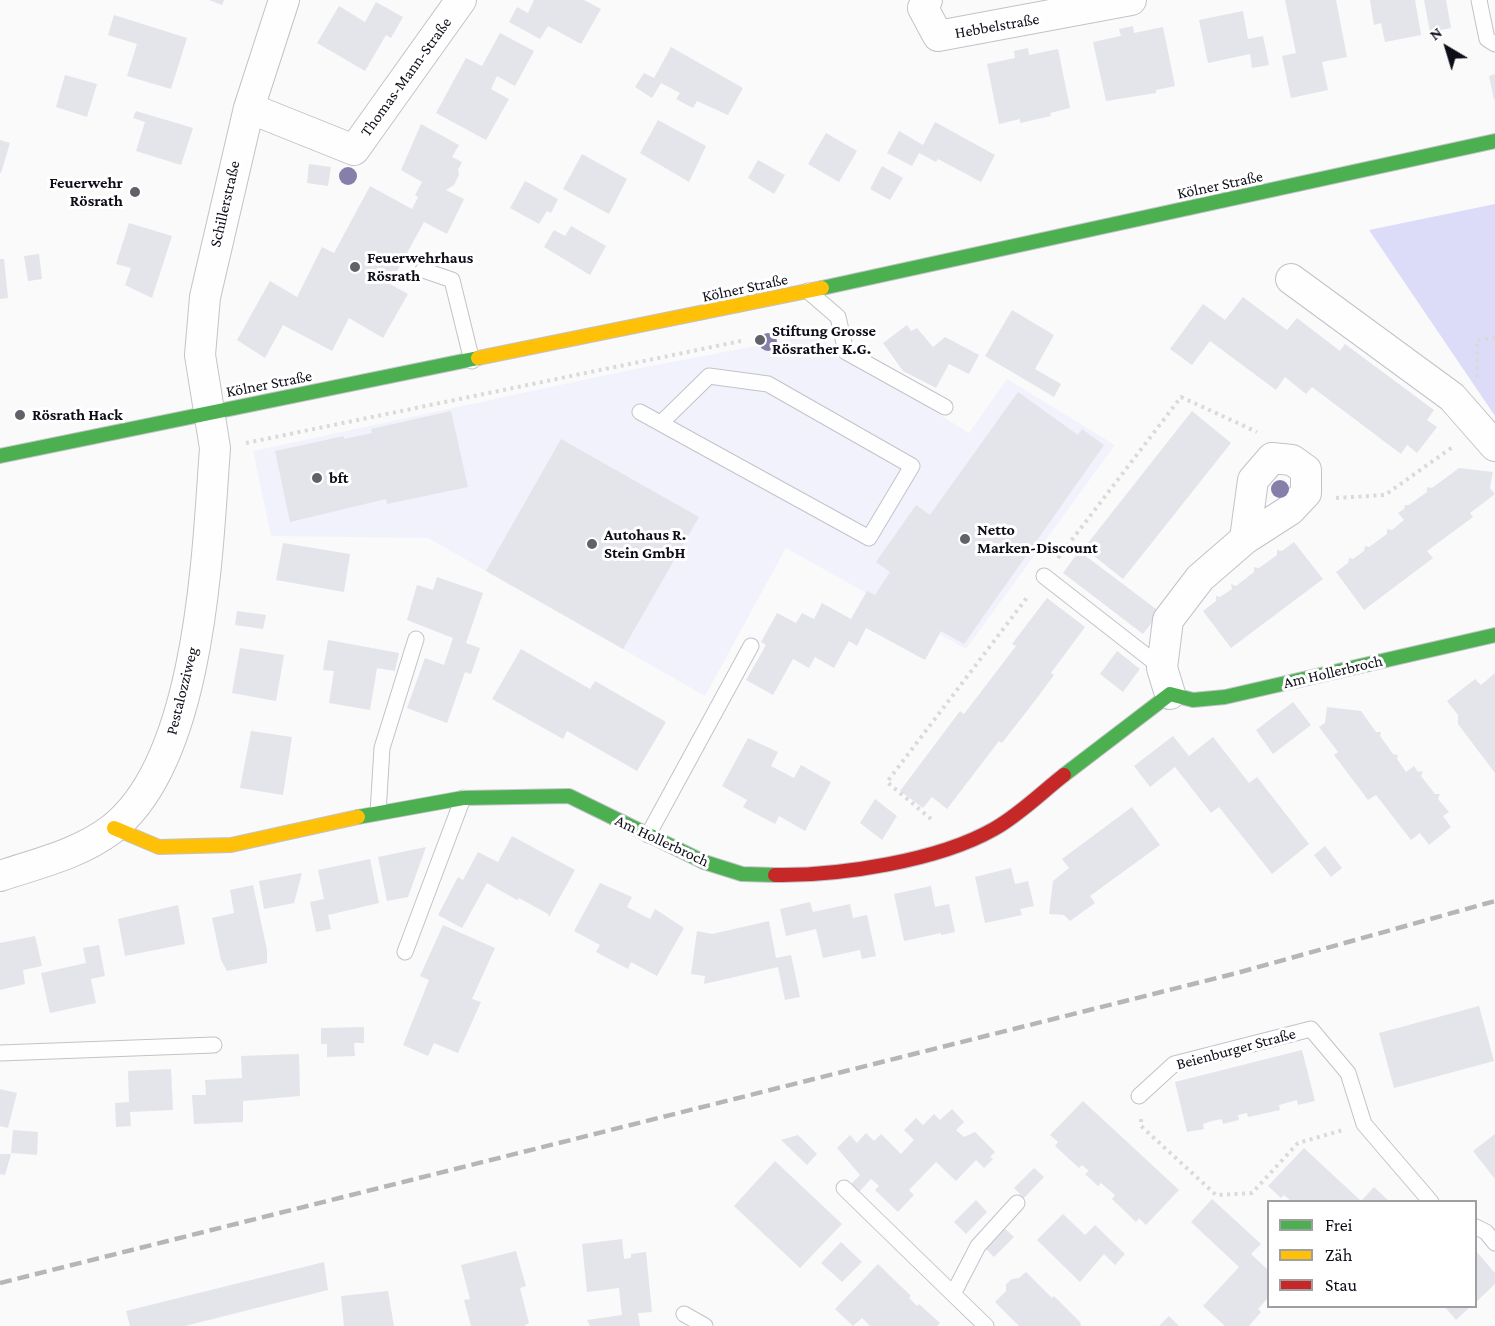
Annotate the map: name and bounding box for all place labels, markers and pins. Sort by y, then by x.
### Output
place label: Feuerwehr Rösrath [49,173,123,211]
marker: Feuerwehr Rösrath [128,185,142,199]
place label: Feuerwehrhaus Rösrath [367,248,473,286]
marker: Feuerwehrhaus Rösrath [348,260,362,274]
place label: Stiftung Grosse Rösrather K.G. [772,321,876,359]
marker: Stiftung Grosse Rösrather K.G. [753,333,767,347]
place label: Rösrath Hack [32,405,123,425]
marker: Rösrath Hack [13,408,27,422]
place label: bft [329,468,349,488]
marker: bft [310,471,324,485]
place label: Netto Marken-Discount [977,520,1098,558]
place label: Autohaus R. Stein GmbH [604,525,686,563]
marker: Netto Marken-Discount [958,532,972,546]
marker: Autohaus R. Stein GmbH [585,537,599,551]

